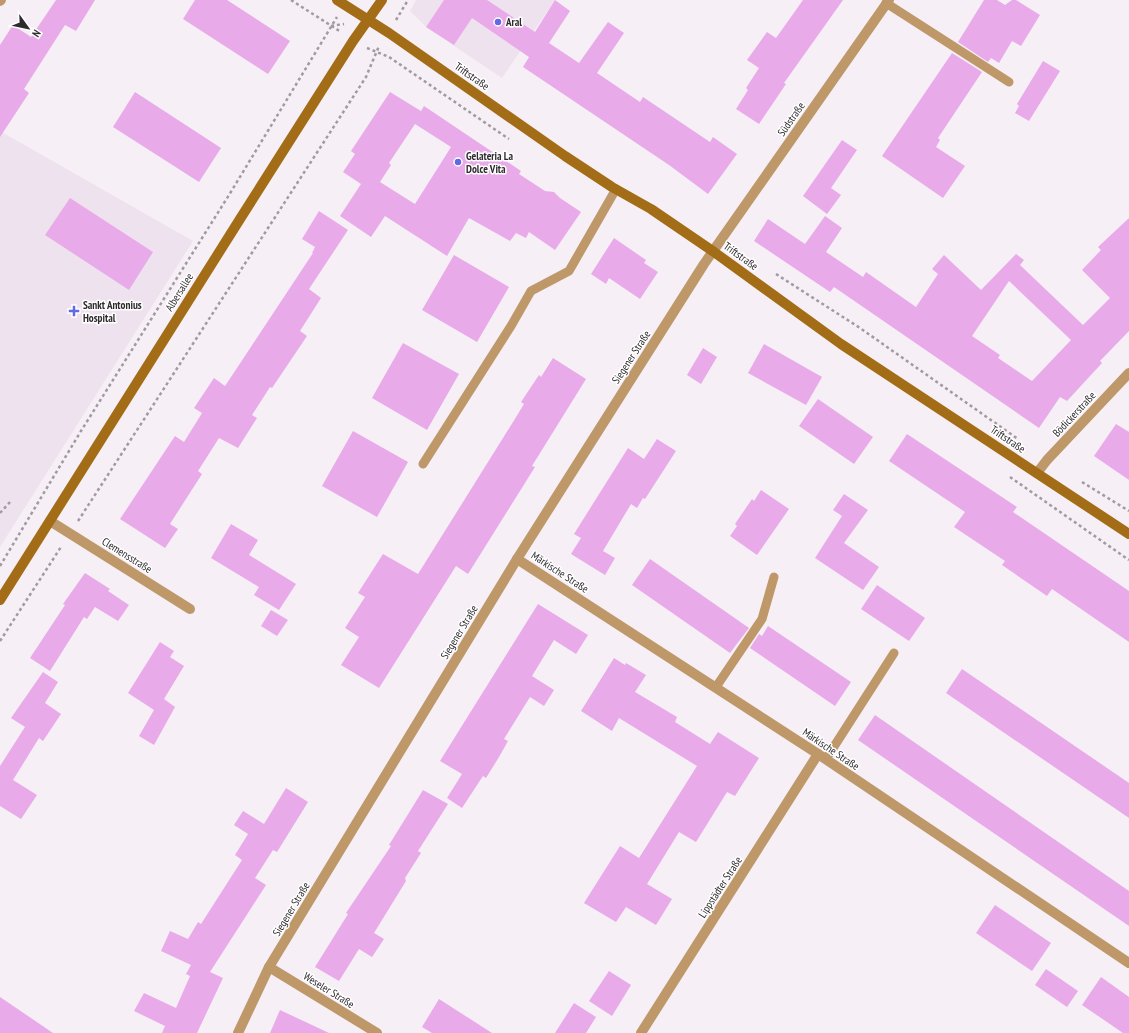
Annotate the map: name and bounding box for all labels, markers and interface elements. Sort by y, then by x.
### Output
north arrow [8,8,48,48]
place label: Aral [505,15,522,29]
marker: Aral [493,17,503,27]
text: N [29,27,44,40]
street label: Triftstraße [452,59,492,93]
street label: Südstraße [774,99,808,139]
place label: Gelateria La Dolce Vita [466,149,514,176]
marker: Gelateria La Dolce Vita [453,157,463,167]
street label: Triftstraße [721,239,761,273]
street label: Albersallee [162,270,196,314]
place label: Sankt Antonius Hospital [83,298,142,325]
marker: Sankt Antonius Hospital [68,305,80,317]
street label: Siegener Straße [609,327,654,386]
street label: Bödickerstraße [1050,388,1099,440]
street label: Triftstraße [988,422,1029,456]
street label: Clemensstraße [99,534,155,576]
street label: Märkische Straße [529,548,592,596]
street label: Siegener Straße [437,602,481,662]
street label: Märkische Straße [800,725,862,773]
street label: Lippstädter Straße [695,853,745,920]
street label: Siegener Straße [269,879,313,939]
street label: Weseler Straße [301,969,357,1011]

